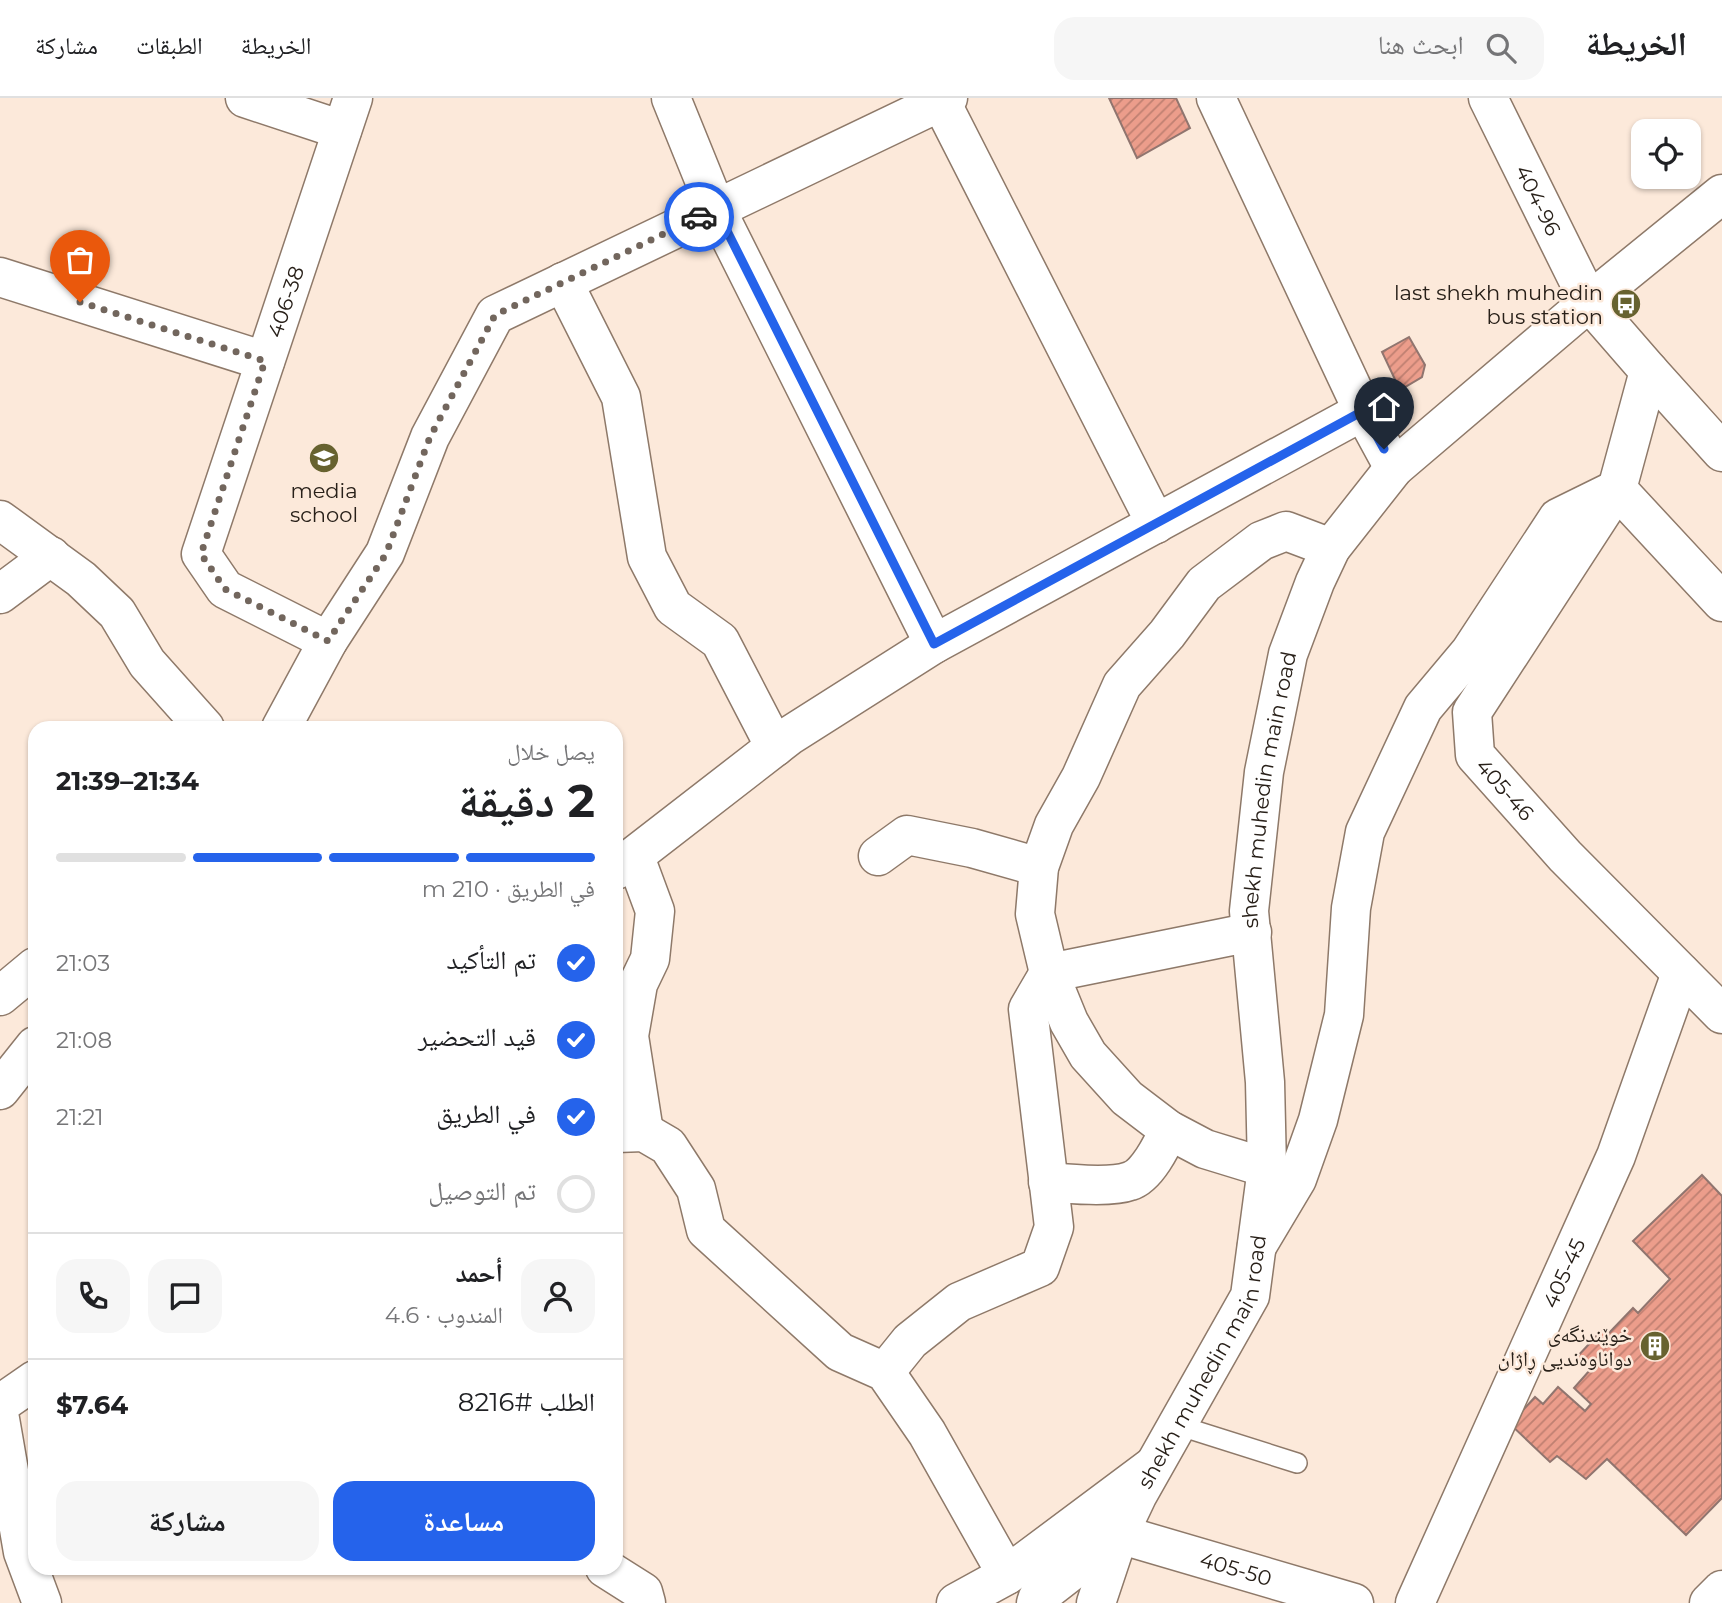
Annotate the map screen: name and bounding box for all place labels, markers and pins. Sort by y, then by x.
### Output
pin [50,230,110,302]
place label: last shekh muhedin bus station [1394,280,1603,329]
bus stop icon: last shekh muhedin bus station [1609,287,1643,321]
pin [1354,377,1414,449]
school or university icon: media school [307,441,341,475]
place label: media school [290,478,358,527]
place label: خوێندنگەی دواناوەندیی ڕاژان [1498,1322,1632,1375]
building icon: خوێندنگەی دواناوەندیی ڕاژان [1638,1329,1672,1363]

